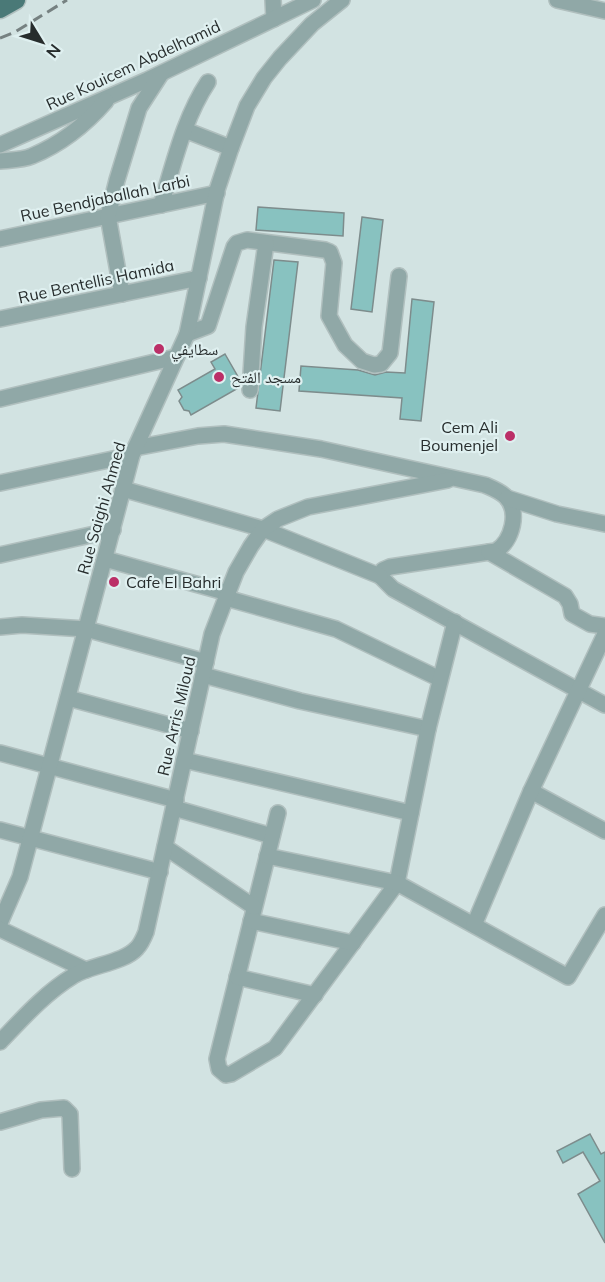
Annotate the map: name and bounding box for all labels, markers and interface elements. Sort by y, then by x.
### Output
north arrow [12,12,72,72]
street label: Rue Kouicem Abdelhamid [43,16,223,114]
text: N [42,40,65,62]
street label: Rue Bendjaballah Larbi [18,170,192,226]
street label: Rue Bentellis Hamida [16,255,176,307]
place label: سطايفي [171,339,218,362]
marker: سطايفي [152,342,166,356]
place label: مسجد الفتح [231,367,301,388]
marker: مسجد الفتح [212,370,226,384]
place label: Cem Ali Boumenjel [420,417,498,455]
marker: Cem Ali Boumenjel [503,429,517,443]
street label: Rue Saighi Ahmed [72,439,130,577]
place label: Cafe El Bahri [126,572,221,592]
marker: Cafe El Bahri [107,575,121,589]
street label: Rue Arris Miloud [153,654,199,778]

